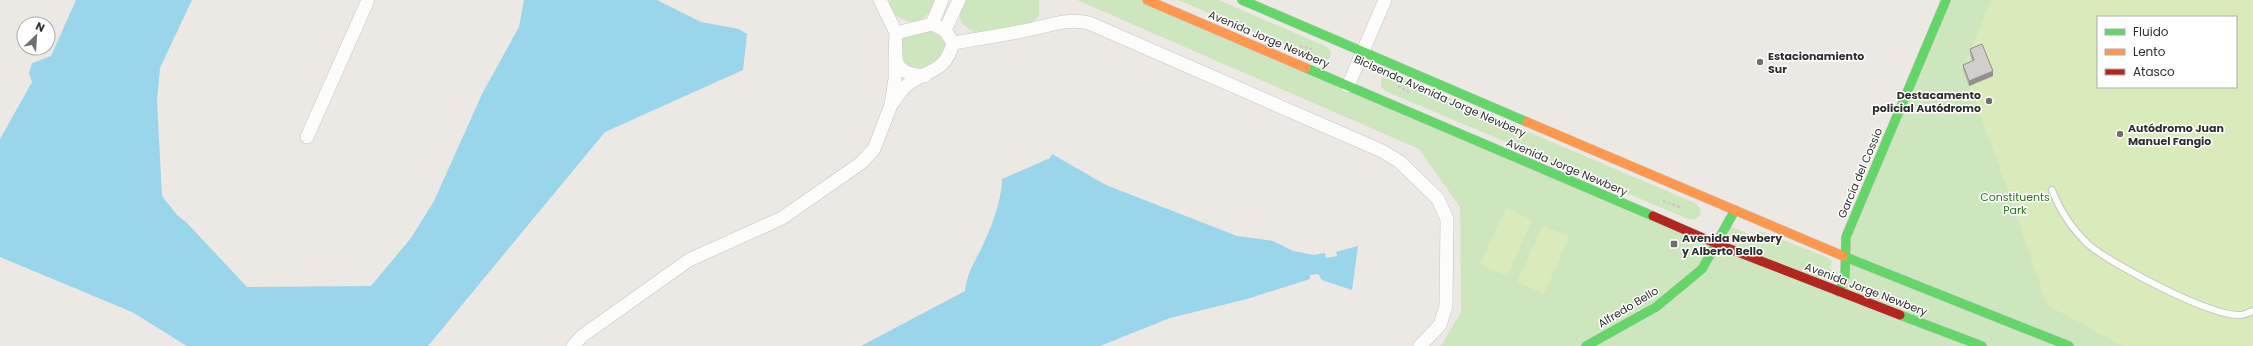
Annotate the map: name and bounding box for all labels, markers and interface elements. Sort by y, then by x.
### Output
street label: Avenida Jorge Newbery [1206,6,1333,72]
north arrow [16,16,56,56]
legend [2097,16,2237,88]
text: N [33,18,47,36]
text: Fluido [2133,23,2169,40]
text: Lento [2133,43,2166,60]
place label: Estacionamiento Sur [1768,48,1864,77]
street label: Bicisenda Avenida Jorge Newbery [1352,51,1529,142]
marker: Estacionamiento Sur [1755,57,1765,67]
text: Atasco [2133,63,2175,80]
place label: Destacamento policial Autódromo [1872,87,1981,116]
marker: Destacamento policial Autódromo [1984,96,1994,106]
place label: Autódromo Juan Manuel Fangio [2128,120,2224,149]
street label: García del Cossio [1834,125,1886,221]
marker: Autódromo Juan Manuel Fangio [2115,129,2125,139]
street label: Avenida Jorge Newbery [1504,134,1631,200]
park label: Constituents Park [1980,189,2050,218]
place label: Avenida Newbery y Alberto Bello [1681,230,1782,259]
marker: Avenida Newbery y Alberto Bello [1669,239,1679,249]
street label: Avenida Jorge Newbery [1802,258,1930,320]
street label: Alfredo Bello [1595,283,1661,331]

